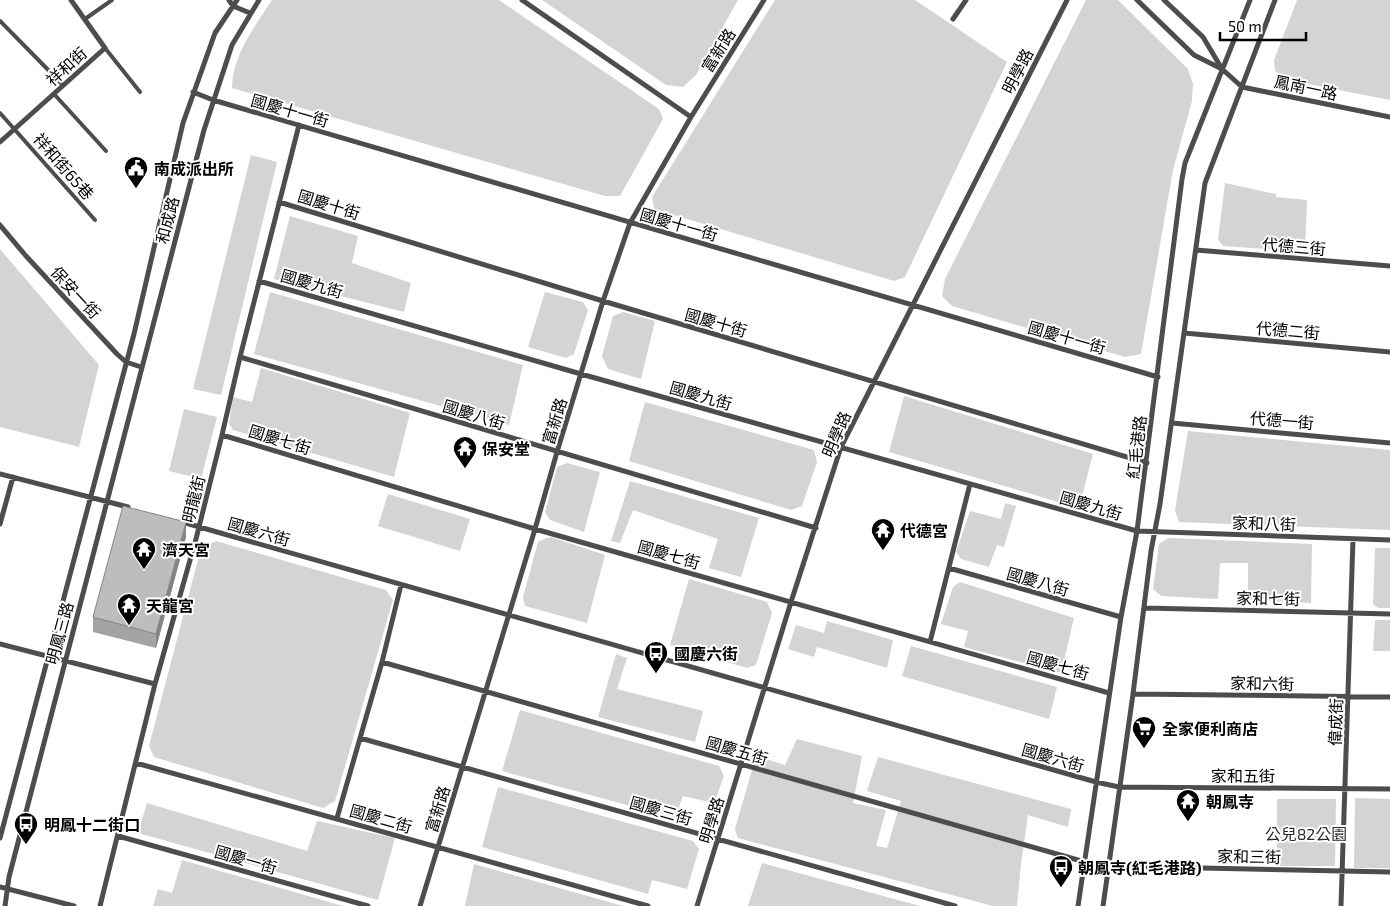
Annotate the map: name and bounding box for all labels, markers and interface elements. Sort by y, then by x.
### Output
scale bar [1220,10,1306,42]
text: 50 m [1228,17,1262,35]
street label: 富新路 [697,25,739,75]
street label: 祥和街 [42,43,90,89]
street label: 明學路 [998,45,1036,97]
street label: 鳳南一路 [1273,71,1339,103]
street label: 國慶十一街 [249,90,331,130]
street label: 祥和街65巷 [30,129,98,203]
public building icon: 南成派出所 [123,155,149,189]
place label: 南成派出所 [154,159,234,178]
street label: 國慶十街 [296,186,362,222]
street label: 和成路 [152,194,182,246]
street label: 國慶十一街 [638,204,720,244]
street label: 代德三街 [1261,234,1327,258]
street label: 保安一街 [47,262,105,322]
street label: 國慶九街 [279,265,345,301]
street label: 國慶十街 [683,304,749,340]
street label: 國慶十一街 [1026,317,1108,357]
street label: 代德二街 [1255,318,1321,342]
street label: 國慶九街 [668,377,734,413]
street label: 富新路 [538,395,570,447]
street label: 國慶八街 [441,396,507,432]
street label: 明學路 [818,408,854,460]
street label: 代德一街 [1249,408,1315,432]
street label: 紅毛港路 [1123,414,1149,480]
street label: 國慶七街 [247,421,313,457]
temple icon: 保安堂 [452,435,478,469]
place label: 保安堂 [482,439,530,458]
street label: 明龍街 [178,473,208,525]
street label: 國慶九街 [1058,487,1124,523]
street label: 家和八街 [1232,512,1296,534]
street label: 國慶六街 [226,513,292,549]
temple icon: 代德宮 [870,517,896,551]
place label: 代德宮 [900,521,948,540]
temple icon: 濟天宮 [131,536,157,570]
street label: 國慶七街 [636,536,702,572]
place label: 濟天宮 [162,540,210,559]
street label: 國慶八街 [1005,563,1071,599]
street label: 家和七街 [1236,588,1300,608]
temple icon: 天龍宮 [116,592,142,626]
place label: 天龍宮 [146,596,194,615]
street label: 明鳳三路 [42,600,76,666]
bus stop icon: 國慶六街 [643,640,669,674]
place label: 國慶六街 [674,644,738,663]
street label: 國慶七街 [1025,647,1091,683]
street label: 家和六街 [1230,673,1294,693]
street label: 偉成街 [1325,698,1345,746]
supermarket icon: 全家便利商店 [1131,715,1157,749]
place label: 全家便利商店 [1162,719,1258,738]
street label: 國慶五街 [704,732,770,768]
street label: 國慶六街 [1020,739,1086,775]
street label: 家和五街 [1211,766,1275,785]
street label: 富新路 [421,783,453,835]
temple icon: 朝鳳寺 [1175,788,1201,822]
street label: 國慶三街 [628,792,694,828]
place label: 朝鳳寺 [1206,792,1254,811]
street label: 明學路 [695,794,727,846]
street label: 國慶二街 [348,800,414,836]
bus stop icon: 明鳳十二街口 [13,811,39,845]
place label: 明鳳十二街口 [44,815,140,834]
park label: 公兒82公園 [1265,824,1347,843]
street label: 國慶一街 [213,841,279,877]
street label: 家和三街 [1217,846,1281,866]
bus stop icon: 朝鳳寺(紅毛港路) [1048,854,1074,888]
place label: 朝鳳寺(紅毛港路) [1078,858,1202,877]

